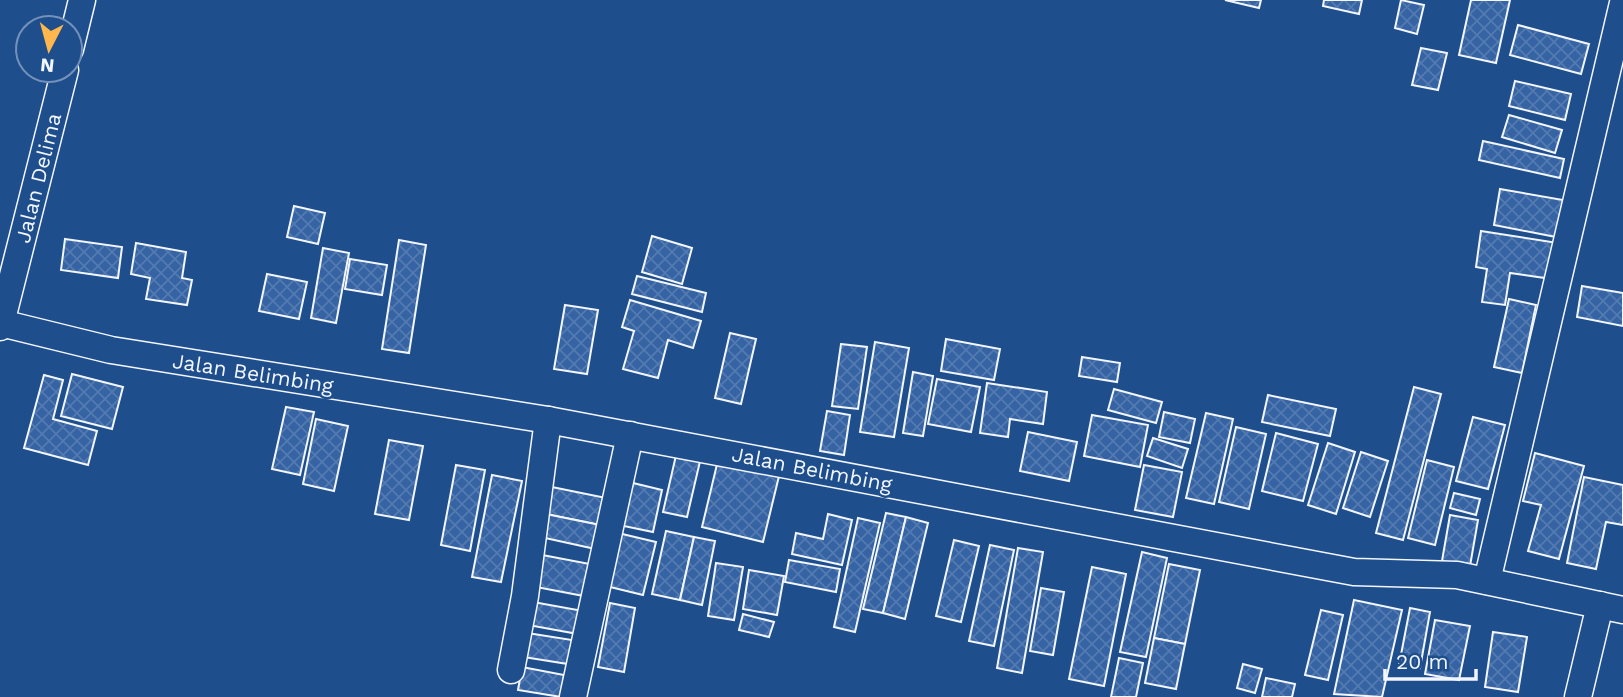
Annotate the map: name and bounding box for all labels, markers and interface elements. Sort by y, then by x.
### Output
north arrow [14,14,84,84]
text: N [39,53,55,78]
street label: Jalan Delima [10,110,66,246]
street label: Jalan Belimbing [171,348,336,398]
street label: Jalan Belimbing [730,441,895,497]
scale bar [1385,638,1476,682]
text: 20 m [1396,649,1448,674]

